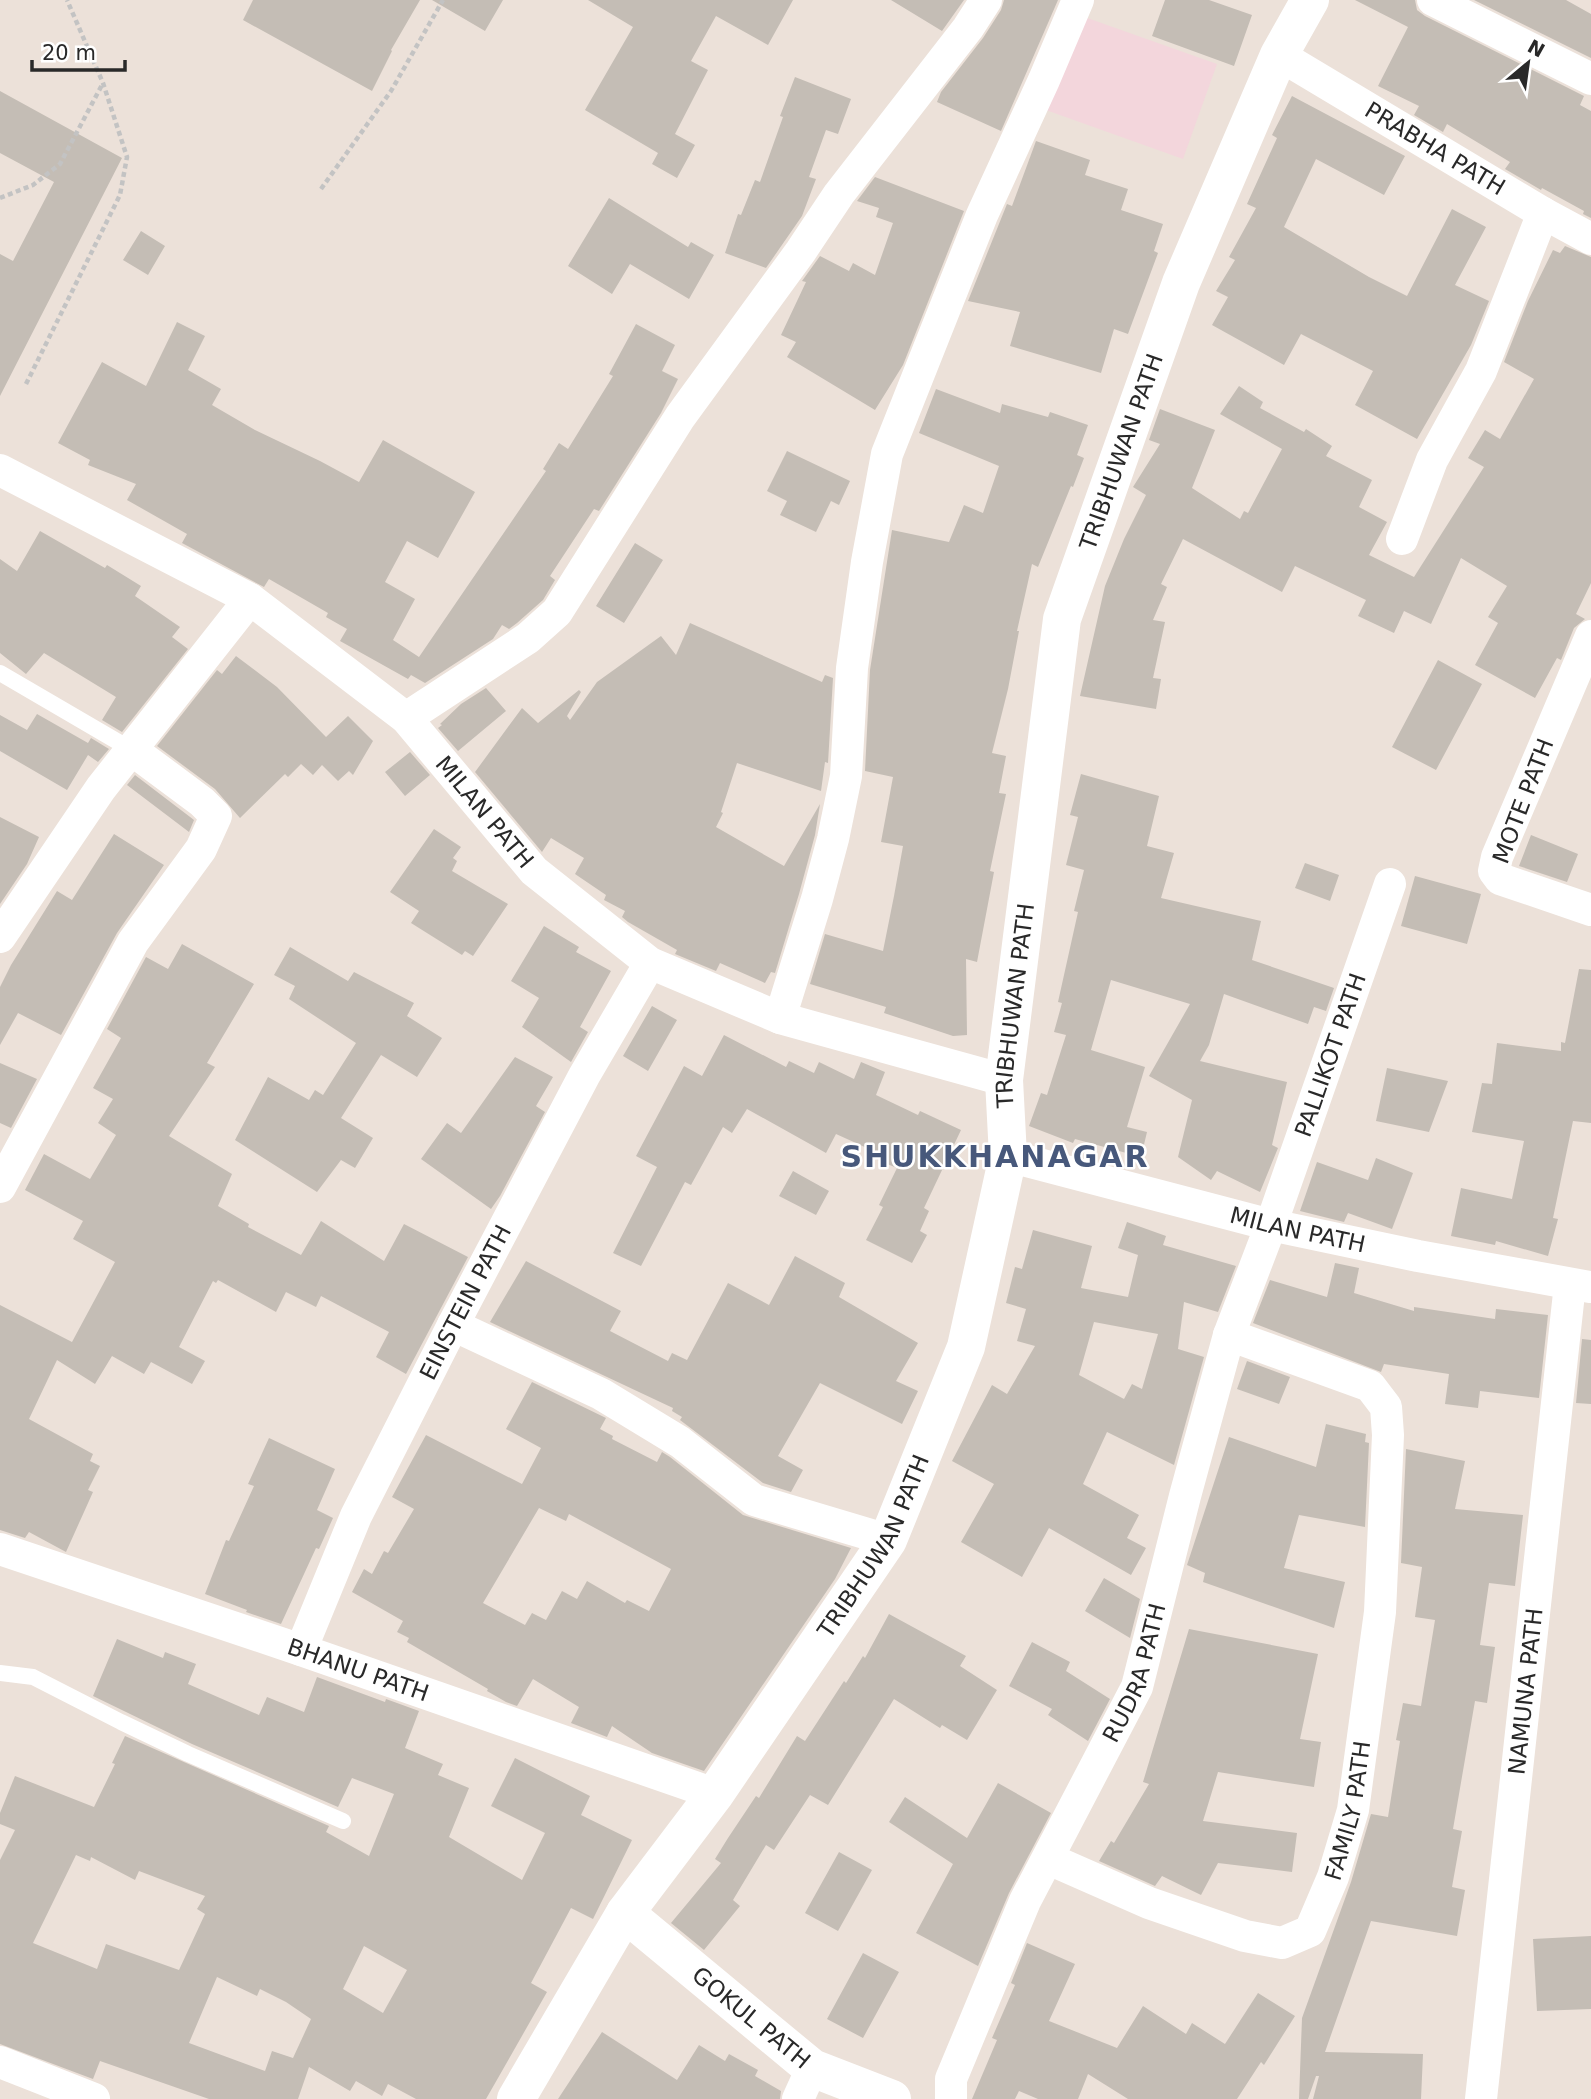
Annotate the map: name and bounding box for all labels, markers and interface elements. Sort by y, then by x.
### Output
scale bar [32,28,124,72]
north arrow [1493,28,1563,98]
text: N [1524,35,1549,62]
text: 20 m [42,41,96,65]
street label: PRABHA PATH [1360,97,1510,200]
street label: TRIBHUWAN PATH [1074,350,1168,554]
street label: MOTE PATH [1487,735,1559,867]
street label: MILAN PATH [430,751,539,873]
street label: TRIBHUWAN PATH [991,902,1039,1110]
street label: PALLIKOT PATH [1290,970,1371,1140]
district label: SHUKKHANAGAR [840,1139,1150,1174]
street label: MILAN PATH [1227,1202,1368,1258]
street label: EINSTEIN PATH [414,1220,516,1384]
street label: TRIBHUWAN PATH [812,1451,934,1643]
street label: RUDRA PATH [1097,1601,1171,1747]
street label: NAMUNA PATH [1503,1607,1548,1776]
street label: BHANU PATH [284,1633,432,1706]
street label: FAMILY PATH [1320,1739,1375,1883]
street label: GOKUL PATH [687,1961,815,2074]

